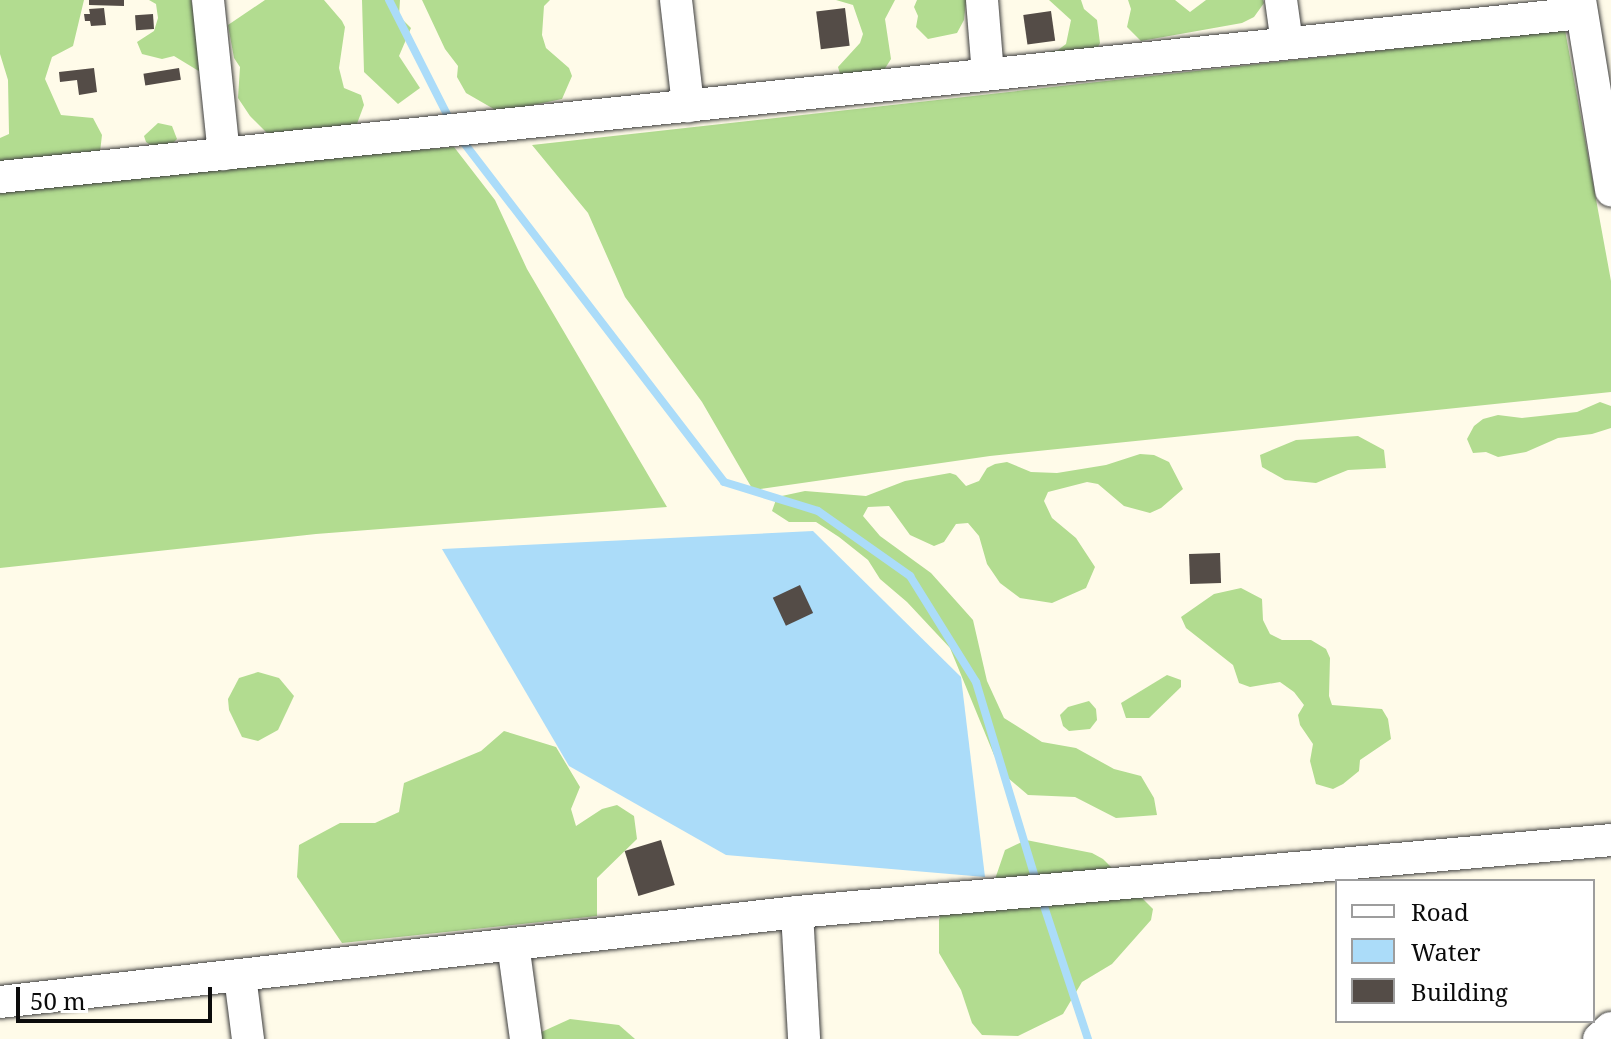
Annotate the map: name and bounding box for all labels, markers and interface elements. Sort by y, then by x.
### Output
legend [1335,879,1595,1023]
text: Road [1411,895,1469,928]
text: Water [1411,935,1481,968]
scale bar [20,971,216,1021]
text: Building [1411,975,1508,1008]
text: 50 m [30,984,86,1017]

